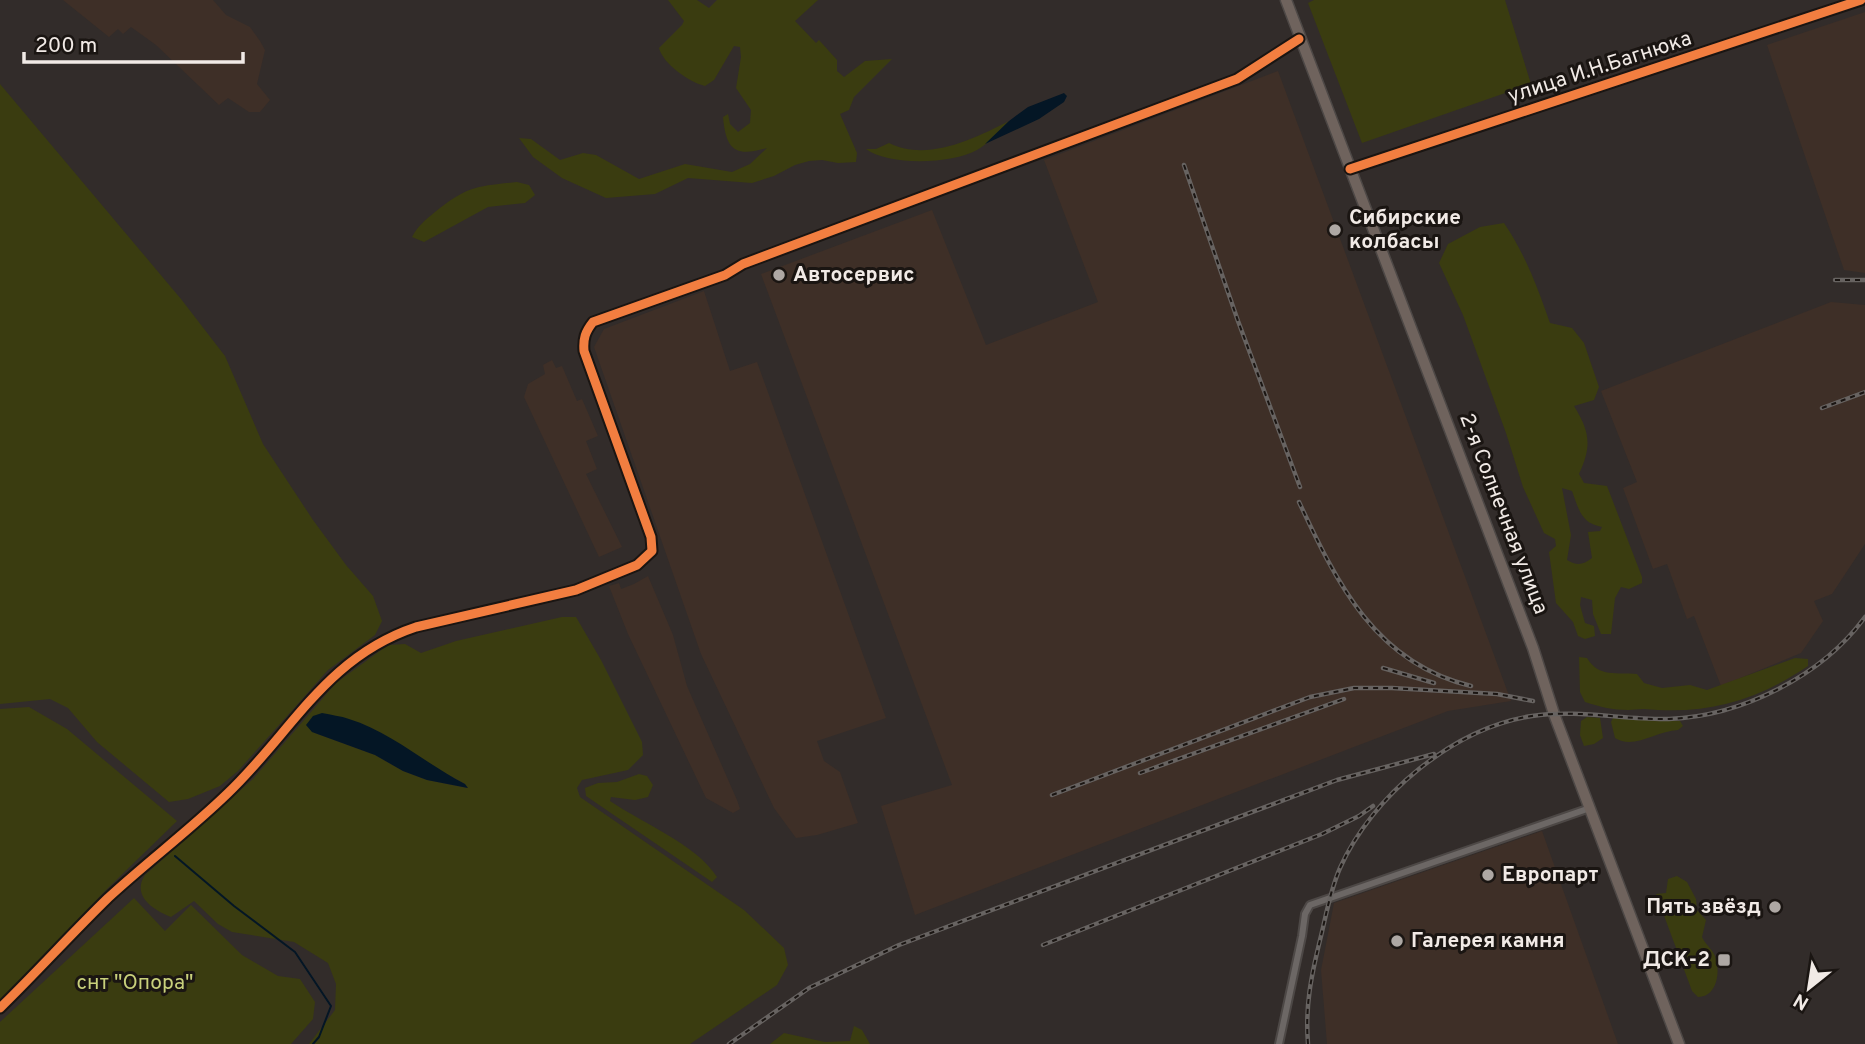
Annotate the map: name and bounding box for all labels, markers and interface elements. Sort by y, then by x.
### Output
scale bar [24,21,243,65]
street label: улица И.Н.Багнюка [1505,26,1695,110]
text: 200 m [35,33,97,60]
place label: Сибирские колбасы [1349,205,1461,256]
marker: Сибирские колбасы [1327,222,1343,238]
place label: Автосервис [793,262,915,289]
marker: Автосервис [771,267,787,283]
street label: 2-я Солнечная улица [1452,410,1554,618]
place label: Европарт [1502,862,1599,889]
marker: Европарт [1480,867,1496,883]
place label: Пять звёзд [1646,894,1761,921]
marker: Пять звёзд [1767,899,1783,915]
place label: Галерея камня [1411,928,1565,955]
marker: Галерея камня [1389,933,1405,949]
place label: ДСК-2 [1643,947,1710,974]
marker: ДСК-2 [1716,952,1732,968]
north arrow [1774,953,1844,1023]
park label: снт "Опора" [76,970,194,997]
text: N [1790,987,1813,1015]

